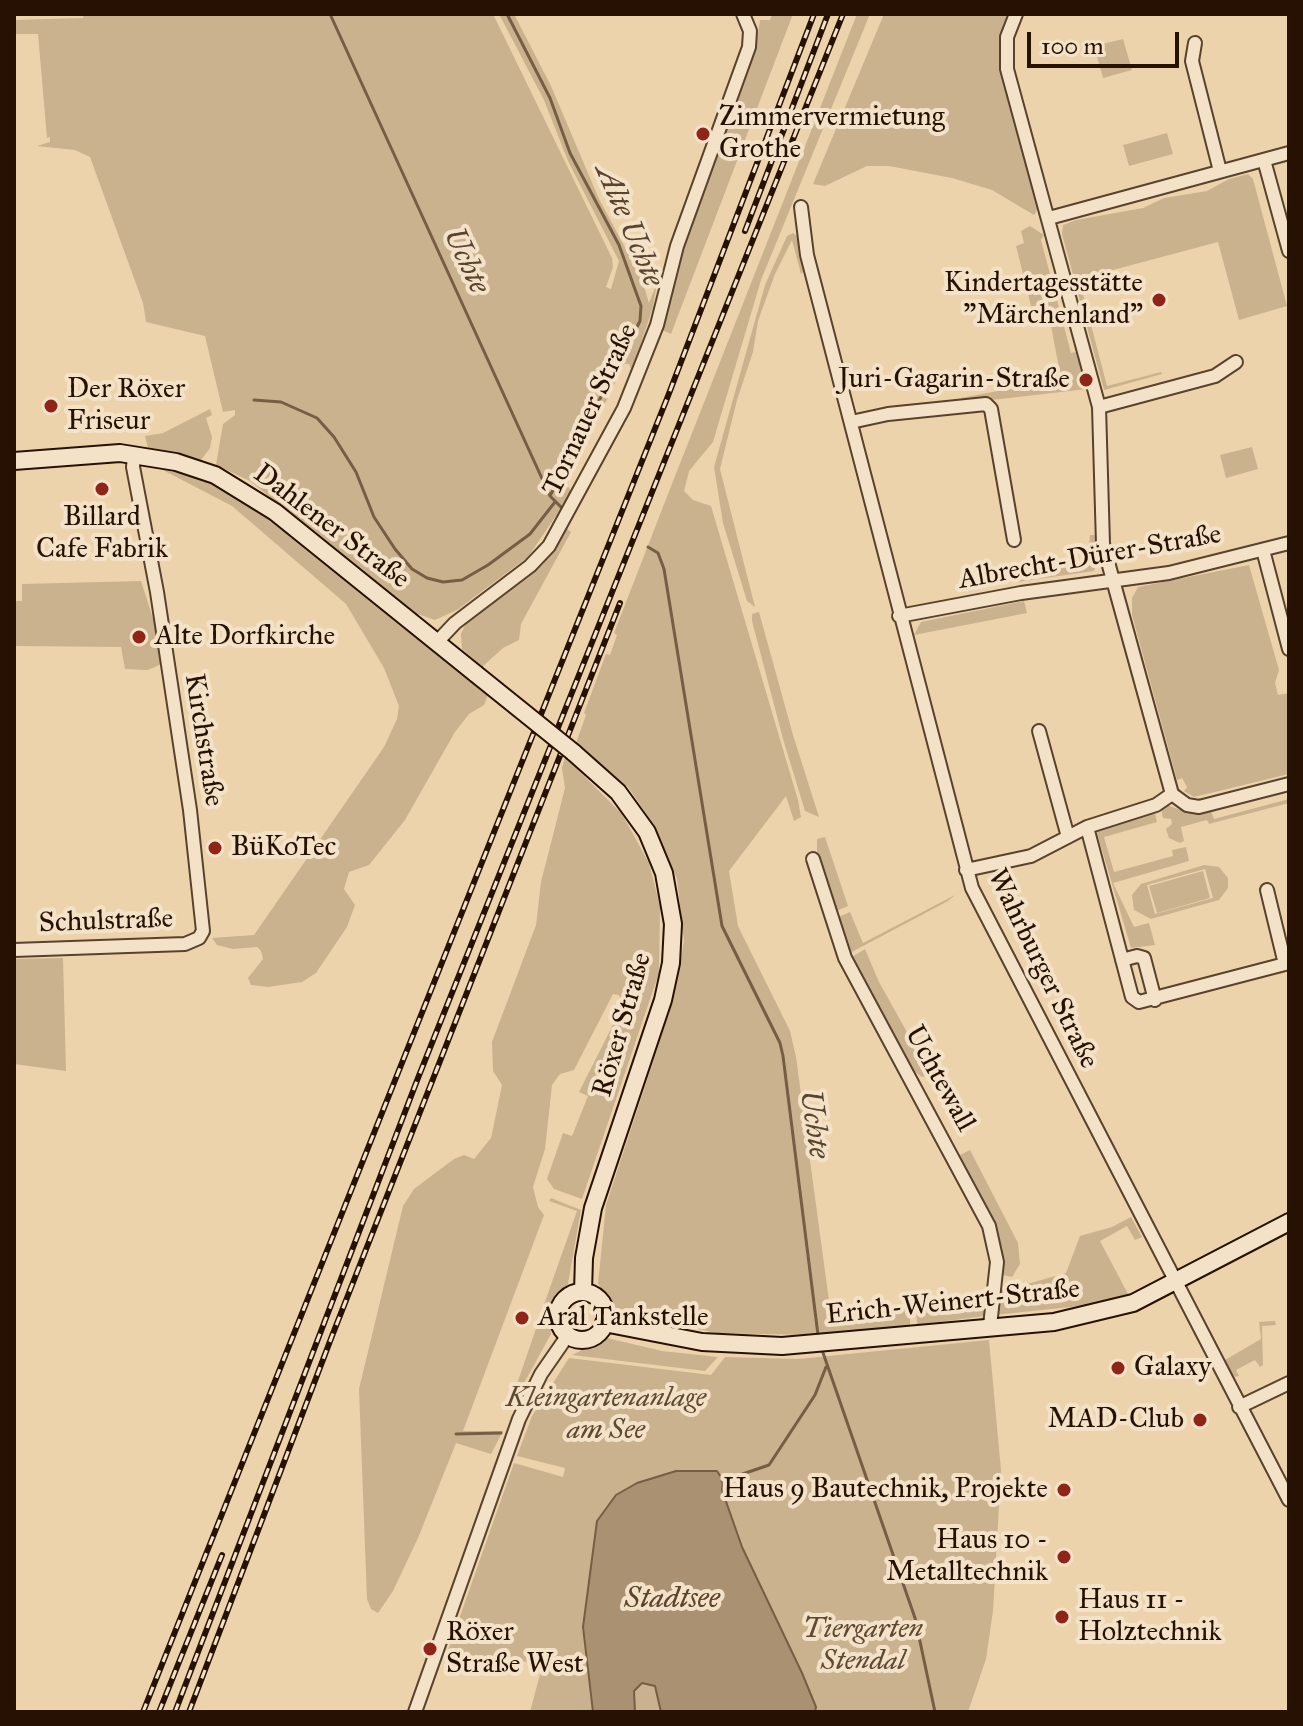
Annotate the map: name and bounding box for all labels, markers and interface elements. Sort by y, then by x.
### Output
scale bar [1031,16,1183,66]
text: 100 m [1041,31,1104,61]
place label: Zimmervermietung Grothe [719,101,945,167]
marker: Zimmervermietung Grothe [694,125,712,143]
water label: Alte Uchte [586,159,670,293]
water label: Uchte [434,222,496,300]
place label: Kindertagesstätte "Märchenland" [944,267,1143,333]
marker: Kindertagesstätte "Märchenland" [1150,291,1168,309]
street label: Tornauer Straße [536,319,646,501]
place label: Juri-Gagarin-Straße [838,363,1070,397]
marker: Juri-Gagarin-Straße [1077,371,1095,389]
place label: Der Röxer Friseur [67,373,185,439]
marker: Der Röxer Friseur [42,397,60,415]
street label: Dahlener Straße [246,457,416,597]
marker: Billard Cafe Fabrik [93,480,111,498]
place label: Billard Cafe Fabrik [36,501,168,567]
street label: Albrecht-Dürer-Straße [956,518,1224,598]
place label: Alte Dorfkirche [155,620,335,654]
marker: Alte Dorfkirche [130,628,148,646]
street label: Kirchstraße [176,671,230,809]
place label: BüKoTec [231,831,336,865]
marker: BüKoTec [206,839,224,857]
street label: Wahrburger Straße [979,864,1105,1074]
street label: Schulstraße [38,903,174,941]
street label: Röxer Straße [586,949,660,1101]
street label: Uchtewall [896,1020,982,1138]
water label: Uchte [790,1087,836,1161]
street label: Erich-Weinert-Straße [824,1273,1082,1333]
place label: Aral Tankstelle [538,1301,709,1335]
marker: Aral Tankstelle [513,1309,531,1327]
place label: Galaxy [1134,1351,1211,1385]
marker: Galaxy [1109,1359,1127,1377]
park label: Kleingartenanlage am See [506,1382,706,1448]
place label: MAD-Club [1048,1403,1184,1437]
marker: MAD-Club [1191,1411,1209,1429]
place label: Haus 9 Bautechnik, Projekte [723,1473,1048,1507]
marker: Haus 9 Bautechnik, Projekte [1055,1481,1073,1499]
place label: Haus 10 - Metalltechnik [886,1524,1048,1590]
marker: Haus 10 - Metalltechnik [1055,1548,1073,1566]
water label: Stadtsee [624,1582,720,1618]
place label: Haus 11 - Holztechnik [1078,1584,1221,1650]
marker: Haus 11 - Holztechnik [1053,1608,1071,1626]
park label: Tiergarten Stendal [803,1613,923,1679]
place label: Röxer Straße West [446,1616,584,1682]
marker: Röxer Straße West [421,1640,439,1658]

